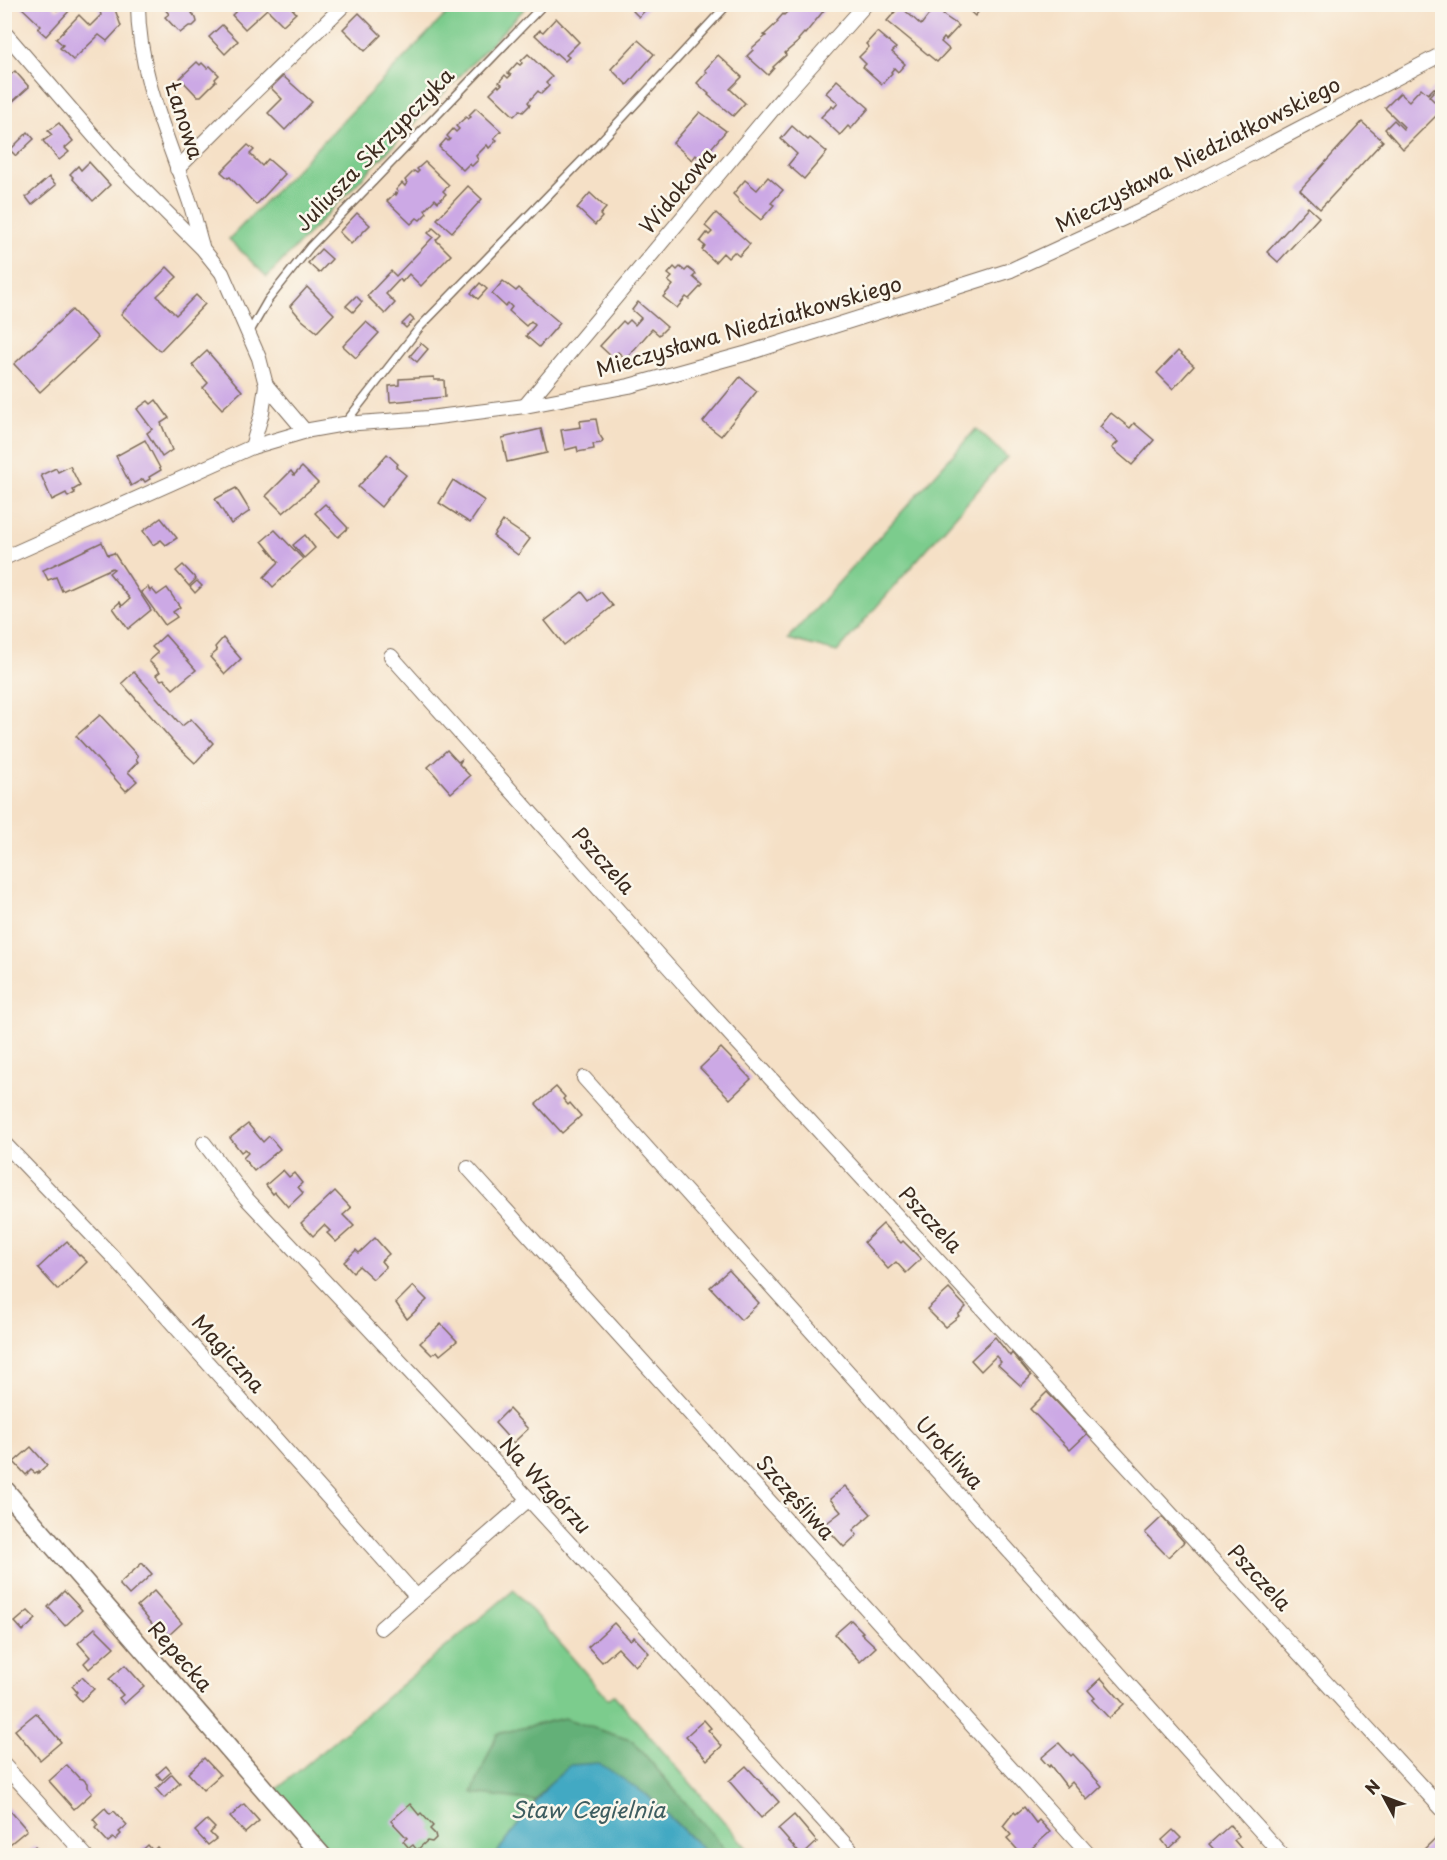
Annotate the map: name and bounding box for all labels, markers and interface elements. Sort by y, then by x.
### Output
street label: Juliusza Skrzypczyka [287,59,461,238]
street label: Mieczysława Niedziałkowskiego [1049,67,1345,239]
street label: Łanowa [158,76,213,163]
street label: Widokowa [631,139,722,240]
street label: Mieczysława Niedziałkowskiego [592,266,905,384]
street label: Pszczela [565,819,644,901]
street label: Pszczela [892,1178,971,1259]
street label: Magiczna [185,1306,274,1399]
street label: Urokliwa [909,1408,993,1496]
street label: Na Wzgórzu [493,1429,600,1540]
street label: Szczęśliwa [750,1447,844,1547]
street label: Pszczela [1221,1536,1300,1617]
street label: Repecka [141,1613,222,1698]
north arrow [1354,1767,1414,1827]
text: N [1359,1774,1385,1799]
water label: Staw Cegielnia [510,1792,666,1825]

